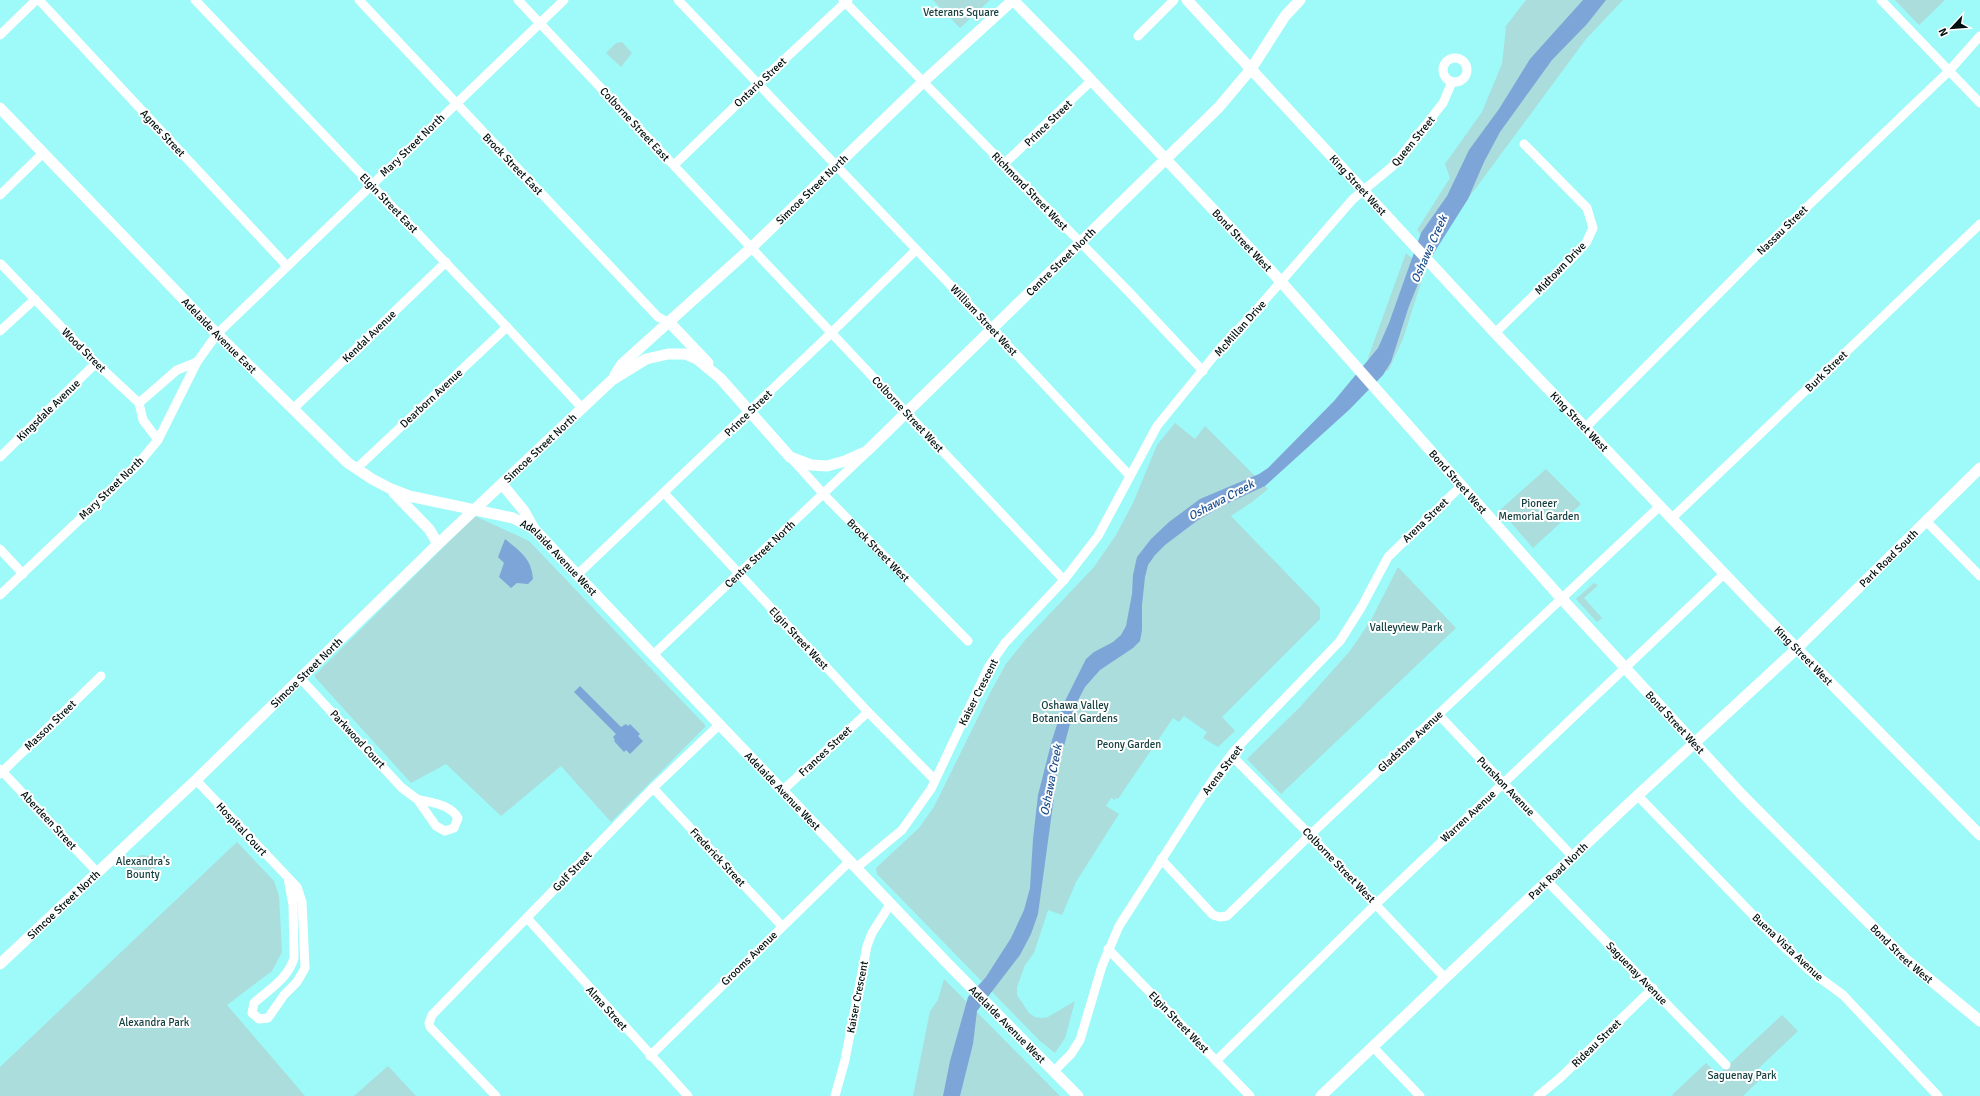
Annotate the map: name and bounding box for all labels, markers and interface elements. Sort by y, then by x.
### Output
park label: Veterans Square [923,6,999,19]
north arrow [1932,8,1972,48]
text: N [1936,26,1951,38]
street label: Ontario Street [732,55,789,110]
street label: Colborne Street East [597,85,672,164]
street label: Prince Street [1022,97,1075,149]
street label: Agnes Street [137,107,188,160]
street label: Mary Street North [377,111,447,179]
street label: Queen Street [1389,113,1438,169]
street label: Brock Street East [480,131,545,198]
street label: Richmond Street West [989,150,1070,233]
street label: Simcoe Street North [773,152,851,227]
street label: King Street West [1326,152,1389,219]
street label: Elgin Street East [357,171,421,236]
street label: Nassau Street [1754,203,1810,258]
street label: Bond Street West [1209,207,1274,275]
water label: Oshawa Creek [1408,212,1451,285]
street label: Centre Street North [1023,225,1099,299]
street label: Midtown Drive [1532,239,1589,297]
street label: William Street West [947,282,1020,359]
street label: Adelaide Avenue East [179,295,259,376]
street label: McMillan Drive [1212,298,1269,359]
street label: Kendal Avenue [340,308,399,365]
street label: Wood Street [59,326,109,375]
street label: Burk Street [1803,348,1850,395]
street label: Dearborn Avenue [397,366,465,431]
street label: Colborne Street West [869,374,946,455]
street label: Kingsdale Avenue [14,377,83,444]
street label: Prince Street [722,387,775,439]
street label: King Street West [1547,389,1611,455]
street label: Simcoe Street North [501,411,579,486]
street label: Bond Street West [1426,447,1489,517]
street label: Mary Street North [76,454,146,522]
water label: Oshawa Creek [1186,476,1258,524]
street label: Arena Street [1400,495,1451,545]
park label: Pioneer Memorial Garden [1498,497,1580,523]
street label: Brock Street West [844,516,912,585]
street label: Adelaide Avenue West [518,517,600,599]
street label: Centre Street North [722,518,798,591]
street label: Park Road South [1857,527,1921,590]
street label: Elgin Street West [766,604,831,672]
park label: Valleyview Park [1370,621,1443,634]
street label: King Street West [1771,623,1835,688]
street label: Simcoe Street North [268,635,345,711]
street label: Kaiser Crescent [956,657,1001,728]
street label: Bond Street West [1643,688,1707,757]
street label: Masson Street [22,697,79,753]
park label: Oshawa Valley Botanical Gardens [1032,699,1118,725]
street label: Parkwood Court [327,707,388,771]
street label: Gladstone Avenue [1375,708,1446,775]
street label: Frances Street [796,723,855,779]
park label: Peony Garden [1097,738,1161,751]
water label: Oshawa Creek [1037,742,1066,817]
street label: Arena Street [1200,743,1245,798]
street label: Adelaide Avenue West [742,749,823,833]
street label: Punshon Avenue [1474,754,1537,819]
street label: Warren Avenue [1438,787,1499,845]
street label: Aberdeen Street [18,788,79,853]
street label: Hospital Court [214,800,270,859]
street label: Frederick Street [687,825,748,889]
street label: Colborne Street West [1300,825,1378,906]
street label: Park Road North [1526,840,1591,902]
street label: Golf Street [550,848,595,894]
park label: Alexandra's Bounty [116,855,170,881]
street label: Simcoe Street North [25,868,103,942]
street label: Buena Vista Avenue [1749,911,1826,984]
street label: Bond Street West [1867,922,1935,986]
street label: Grooms Avenue [719,928,780,988]
street label: Saguenay Avenue [1603,939,1670,1007]
street label: Kaiser Crescent [844,960,871,1034]
street label: Alma Street [583,983,630,1033]
street label: Adelaide Avenue West [966,983,1048,1066]
street label: Elgin Street West [1146,989,1211,1056]
park label: Alexandra Park [119,1016,190,1029]
street label: Rideau Street [1569,1016,1624,1070]
park label: Saguenay Park [1707,1069,1777,1082]

